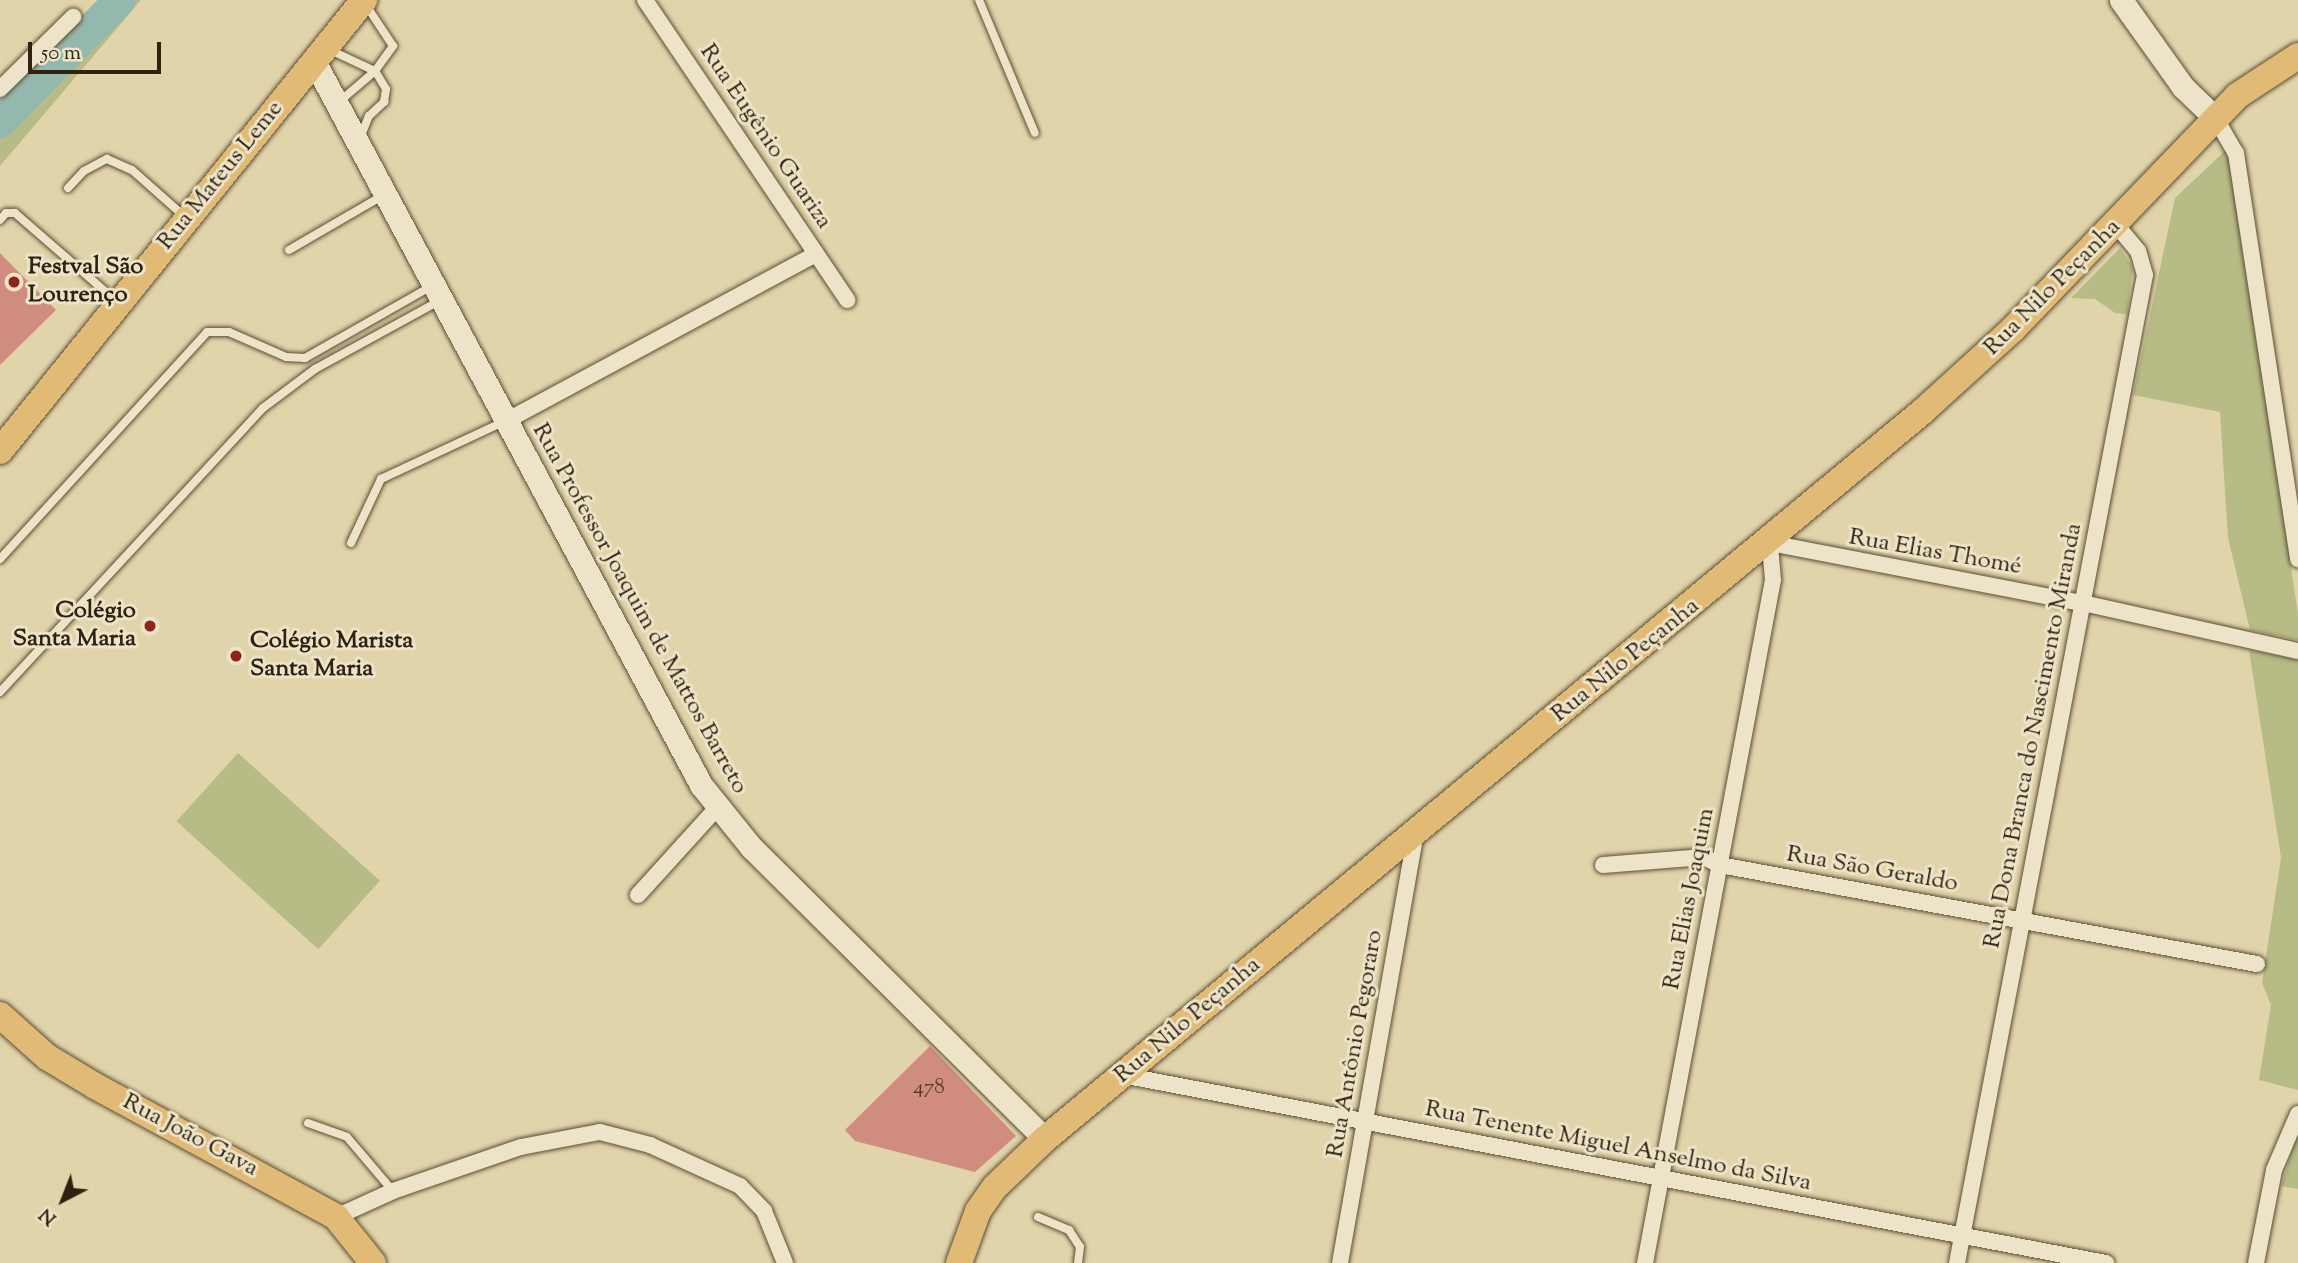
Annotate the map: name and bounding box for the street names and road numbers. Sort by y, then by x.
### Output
street label: Rua Eugênio Guariza [692,39,838,235]
street label: Rua Mateus Leme [152,96,290,256]
street label: Rua Nilo Peçanha [1978,213,2128,363]
street label: Rua Professor Joaquim de Mattos Barreto [525,419,753,799]
street label: Rua Dona Branca do Nascimento Miranda [1979,521,2089,951]
street label: Rua Elias Thomé [1846,524,2024,582]
street label: Rua Nilo Peçanha [1546,593,1706,729]
street label: Rua Elias Joaquim [1658,806,1722,992]
street label: Rua São Geraldo [1784,841,1960,899]
street label: Rua Antônio Pegoraro [1322,928,1390,1160]
street label: Rua Nilo Peçanha [1109,951,1267,1091]
street label: Rua João Gava [117,1088,263,1184]
street label: Rua Tenente Miguel Anselmo da Silva [1422,1095,1814,1199]

